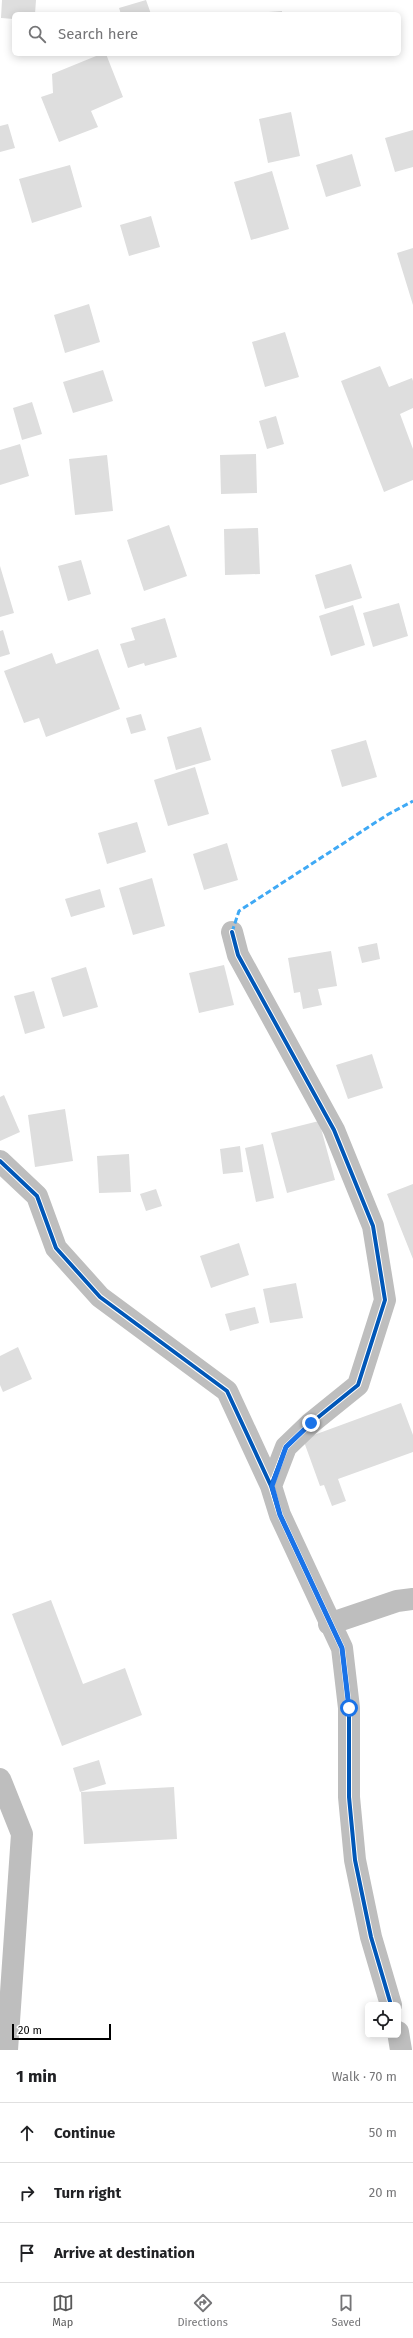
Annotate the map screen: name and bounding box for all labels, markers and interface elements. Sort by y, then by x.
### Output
search box [12,12,401,56]
icon: search [26,23,48,45]
text: Search here [58,25,138,43]
route end [302,1414,320,1432]
route start [340,1699,358,1717]
map controls [365,2002,401,2038]
button: locate [365,2002,401,2038]
scale bar [12,2022,111,2041]
text: 20 m [18,2024,42,2037]
text: 1 min [16,2066,57,2087]
text: Walk · 70 m [332,2069,397,2084]
icon: ahead [16,2122,38,2144]
text: Continue [54,2124,115,2142]
text: 50 m [369,2125,397,2140]
icon: right [16,2182,38,2204]
text: Turn right [54,2184,121,2202]
text: 20 m [369,2185,397,2200]
icon: arrive [16,2242,38,2264]
text: Arrive at destination [54,2244,195,2262]
tab: Map [52,2292,74,2329]
tab: Directions [177,2292,228,2329]
tab: Saved [331,2292,361,2329]

